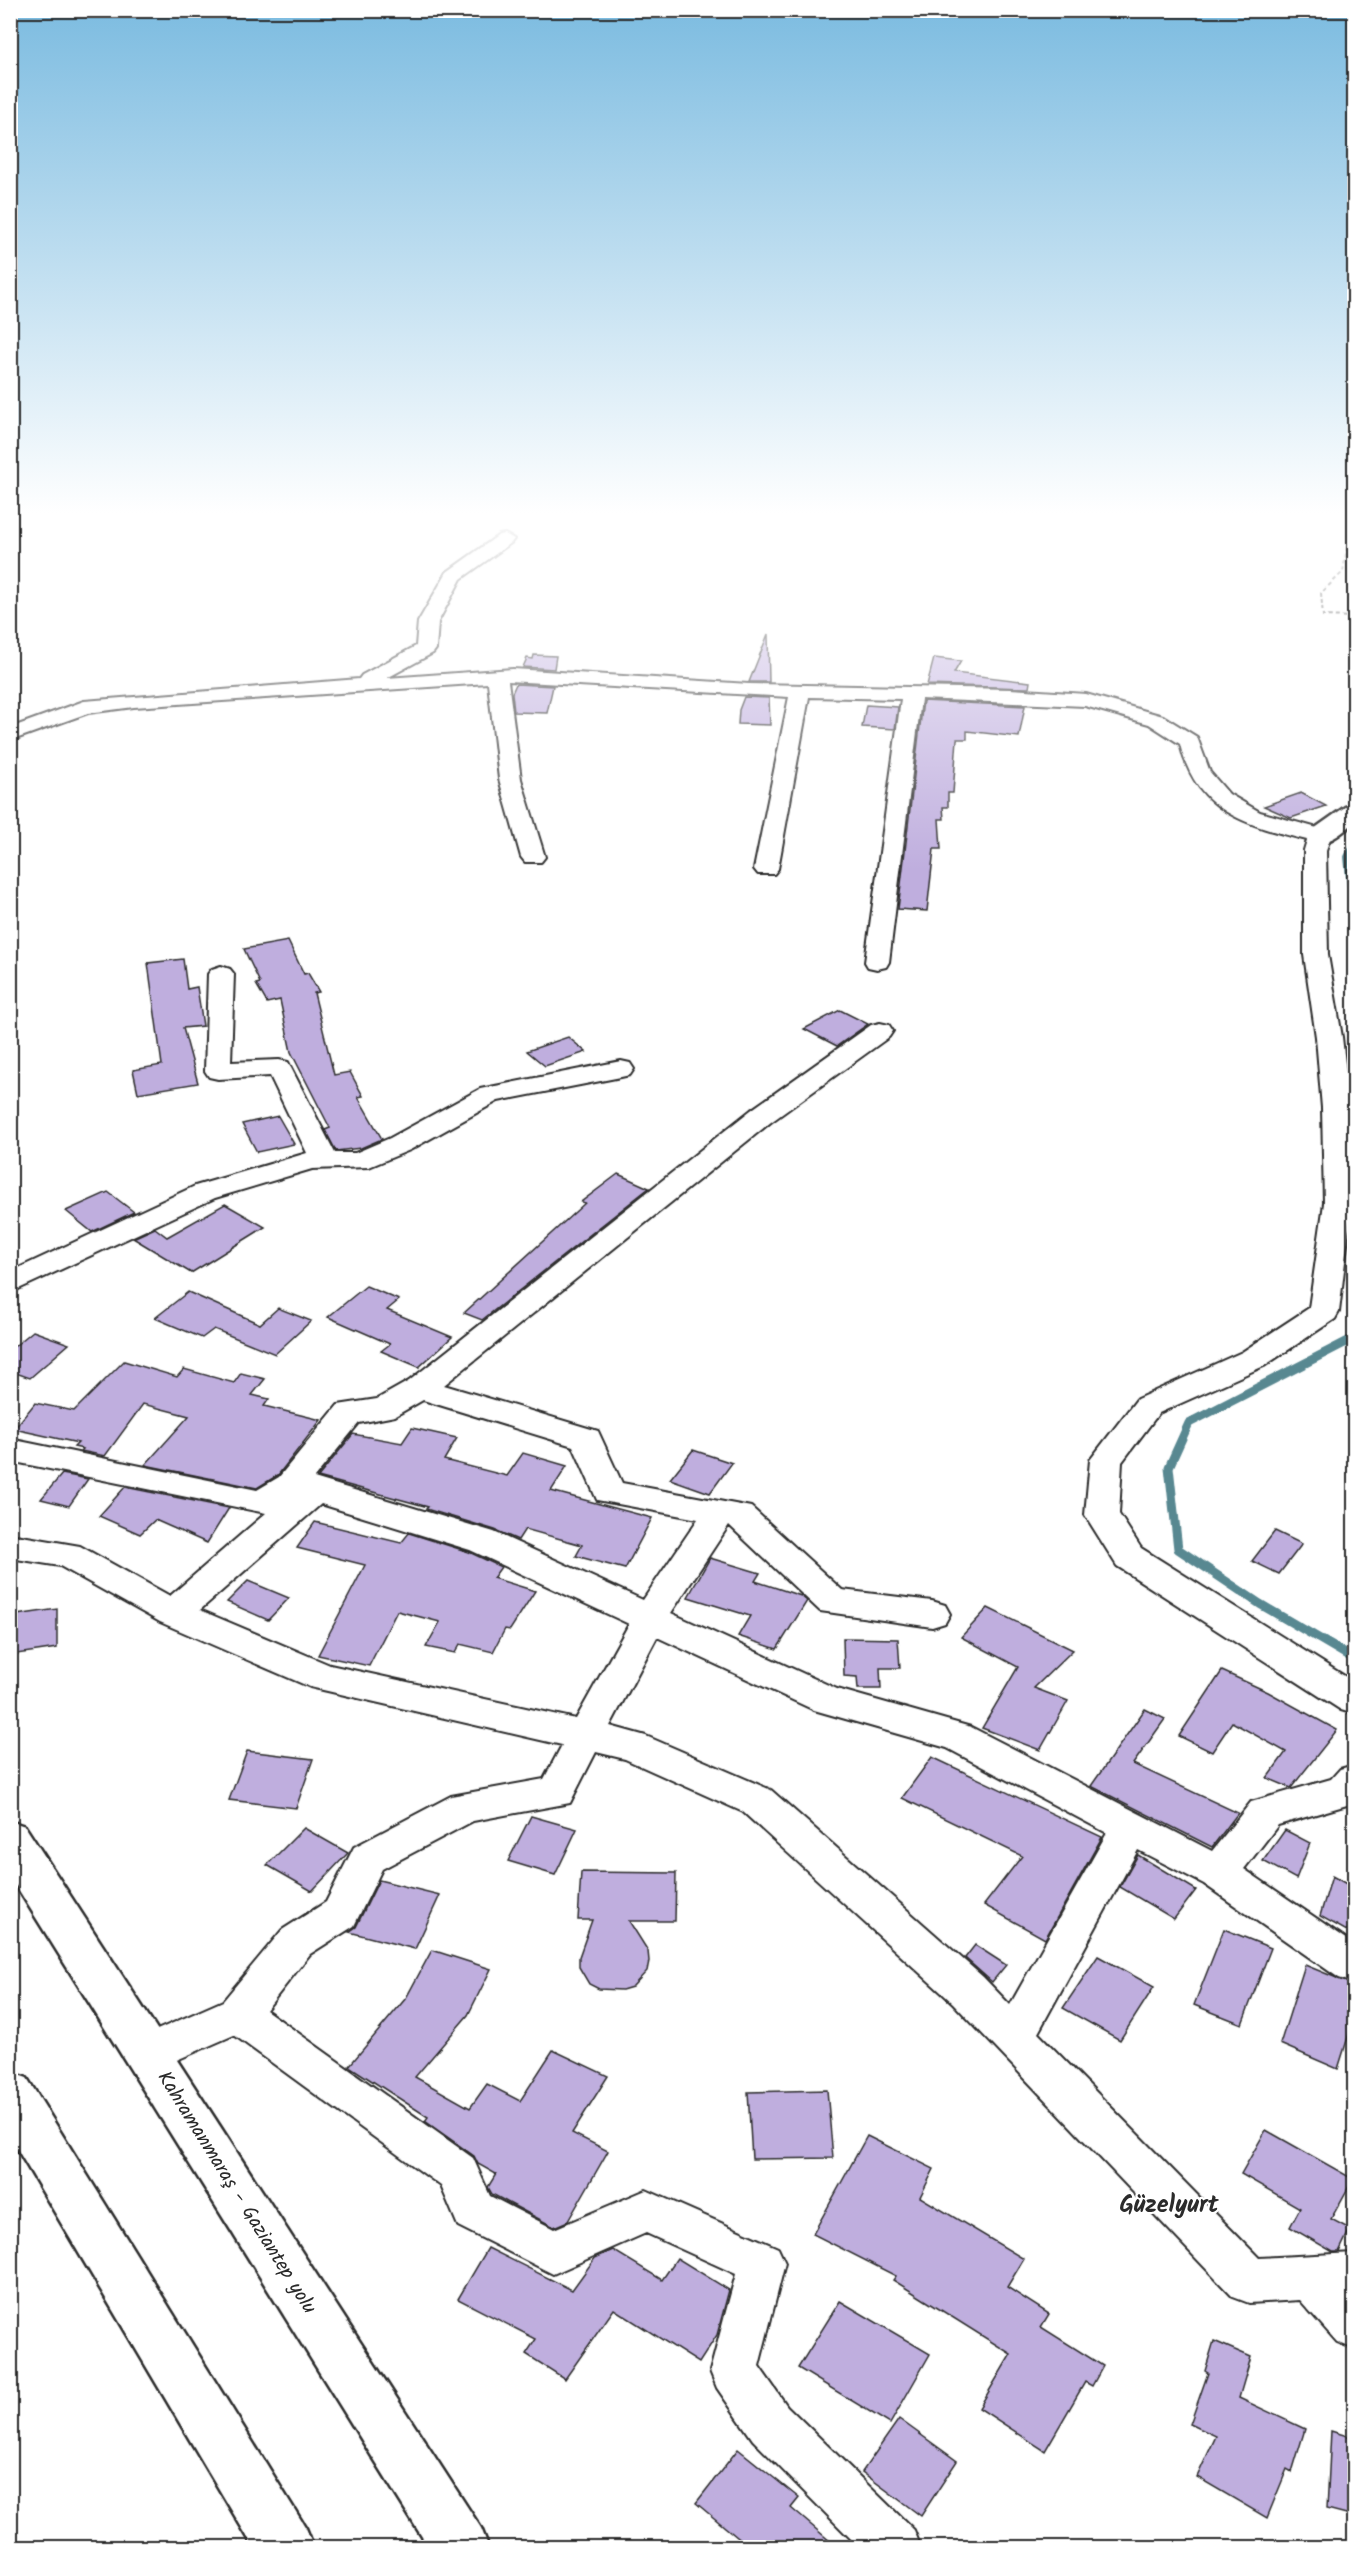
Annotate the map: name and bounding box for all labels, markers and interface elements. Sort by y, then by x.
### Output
street label: Kahramanmaraş - Gaziantep yolu [148,2065,324,2321]
district label: Güzelyurt [1119,2186,1220,2225]

